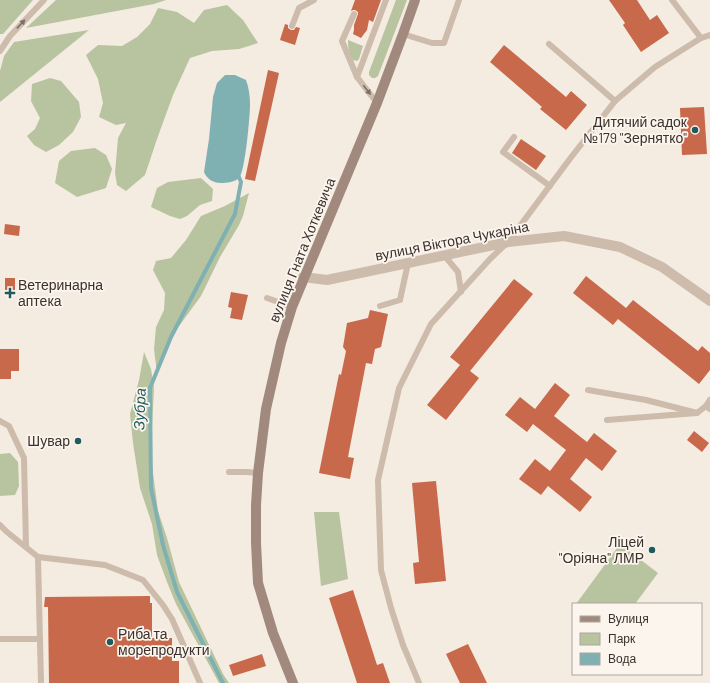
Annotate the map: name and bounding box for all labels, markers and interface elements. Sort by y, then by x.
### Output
one-way arrow [16,19,25,30]
one-way arrow [363,85,371,96]
place label: Дитячий садок №179 "Зернятко" [583,113,688,146]
marker: Дитячий садок №179 "Зернятко" [690,125,700,135]
street label: вулиця Гната Хоткевича [265,175,338,325]
street label: вулиця Віктора Чукаріна [374,217,530,264]
place label: Ветеринарна аптека [18,276,103,309]
marker: Ветеринарна аптека [5,288,15,298]
water label: Зубра [129,388,149,430]
place label: Шувар [27,432,70,449]
marker: Шувар [73,436,83,446]
place label: Ліцей "Оріяна" ЛМР [559,533,644,566]
marker: Ліцей "Оріяна" ЛМР [647,545,657,555]
legend [572,603,702,675]
text: Вулиця [608,611,649,626]
place label: Риба та морепродукти [118,625,210,658]
text: Парк [608,631,636,646]
marker: Риба та морепродукти [105,637,115,647]
text: Вода [608,651,636,666]

